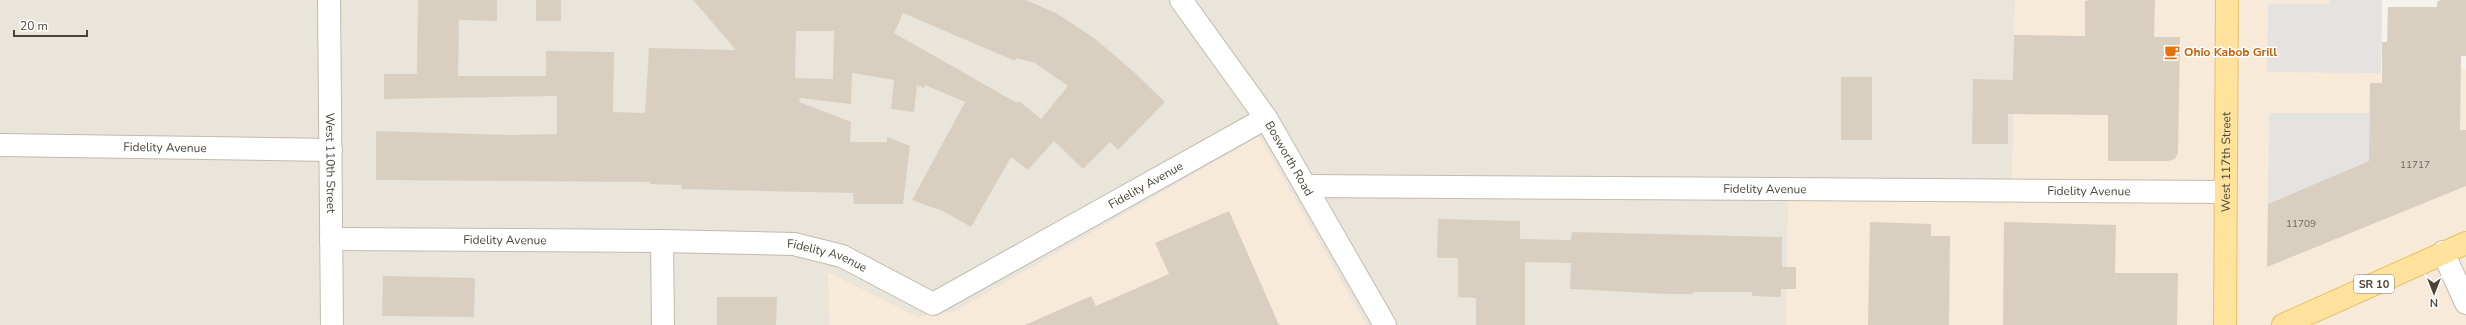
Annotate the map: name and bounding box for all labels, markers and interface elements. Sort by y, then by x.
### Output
scale bar [14,12,87,38]
text: 20 m [20,18,48,34]
cafe icon: Ohio Kabob Grill [2163,43,2181,61]
place label: Ohio Kabob Grill [2184,44,2277,60]
street label: West 117th Street [2218,111,2234,212]
street label: West 110th Street [322,113,339,214]
street label: Bosworth Road [1261,118,1317,199]
street label: Fidelity Avenue [123,139,207,156]
street label: Fidelity Avenue [1105,158,1186,213]
house number: 11717 [2400,158,2430,172]
street label: Fidelity Avenue [1723,181,1807,197]
street label: Fidelity Avenue [2047,183,2131,199]
house number: 11709 [2286,217,2316,231]
street label: Fidelity Avenue [463,232,547,248]
street label: Fidelity Avenue [787,236,870,276]
north arrow [2414,273,2454,313]
road number: SR 10 [2354,275,2394,293]
text: N [2430,295,2438,310]

